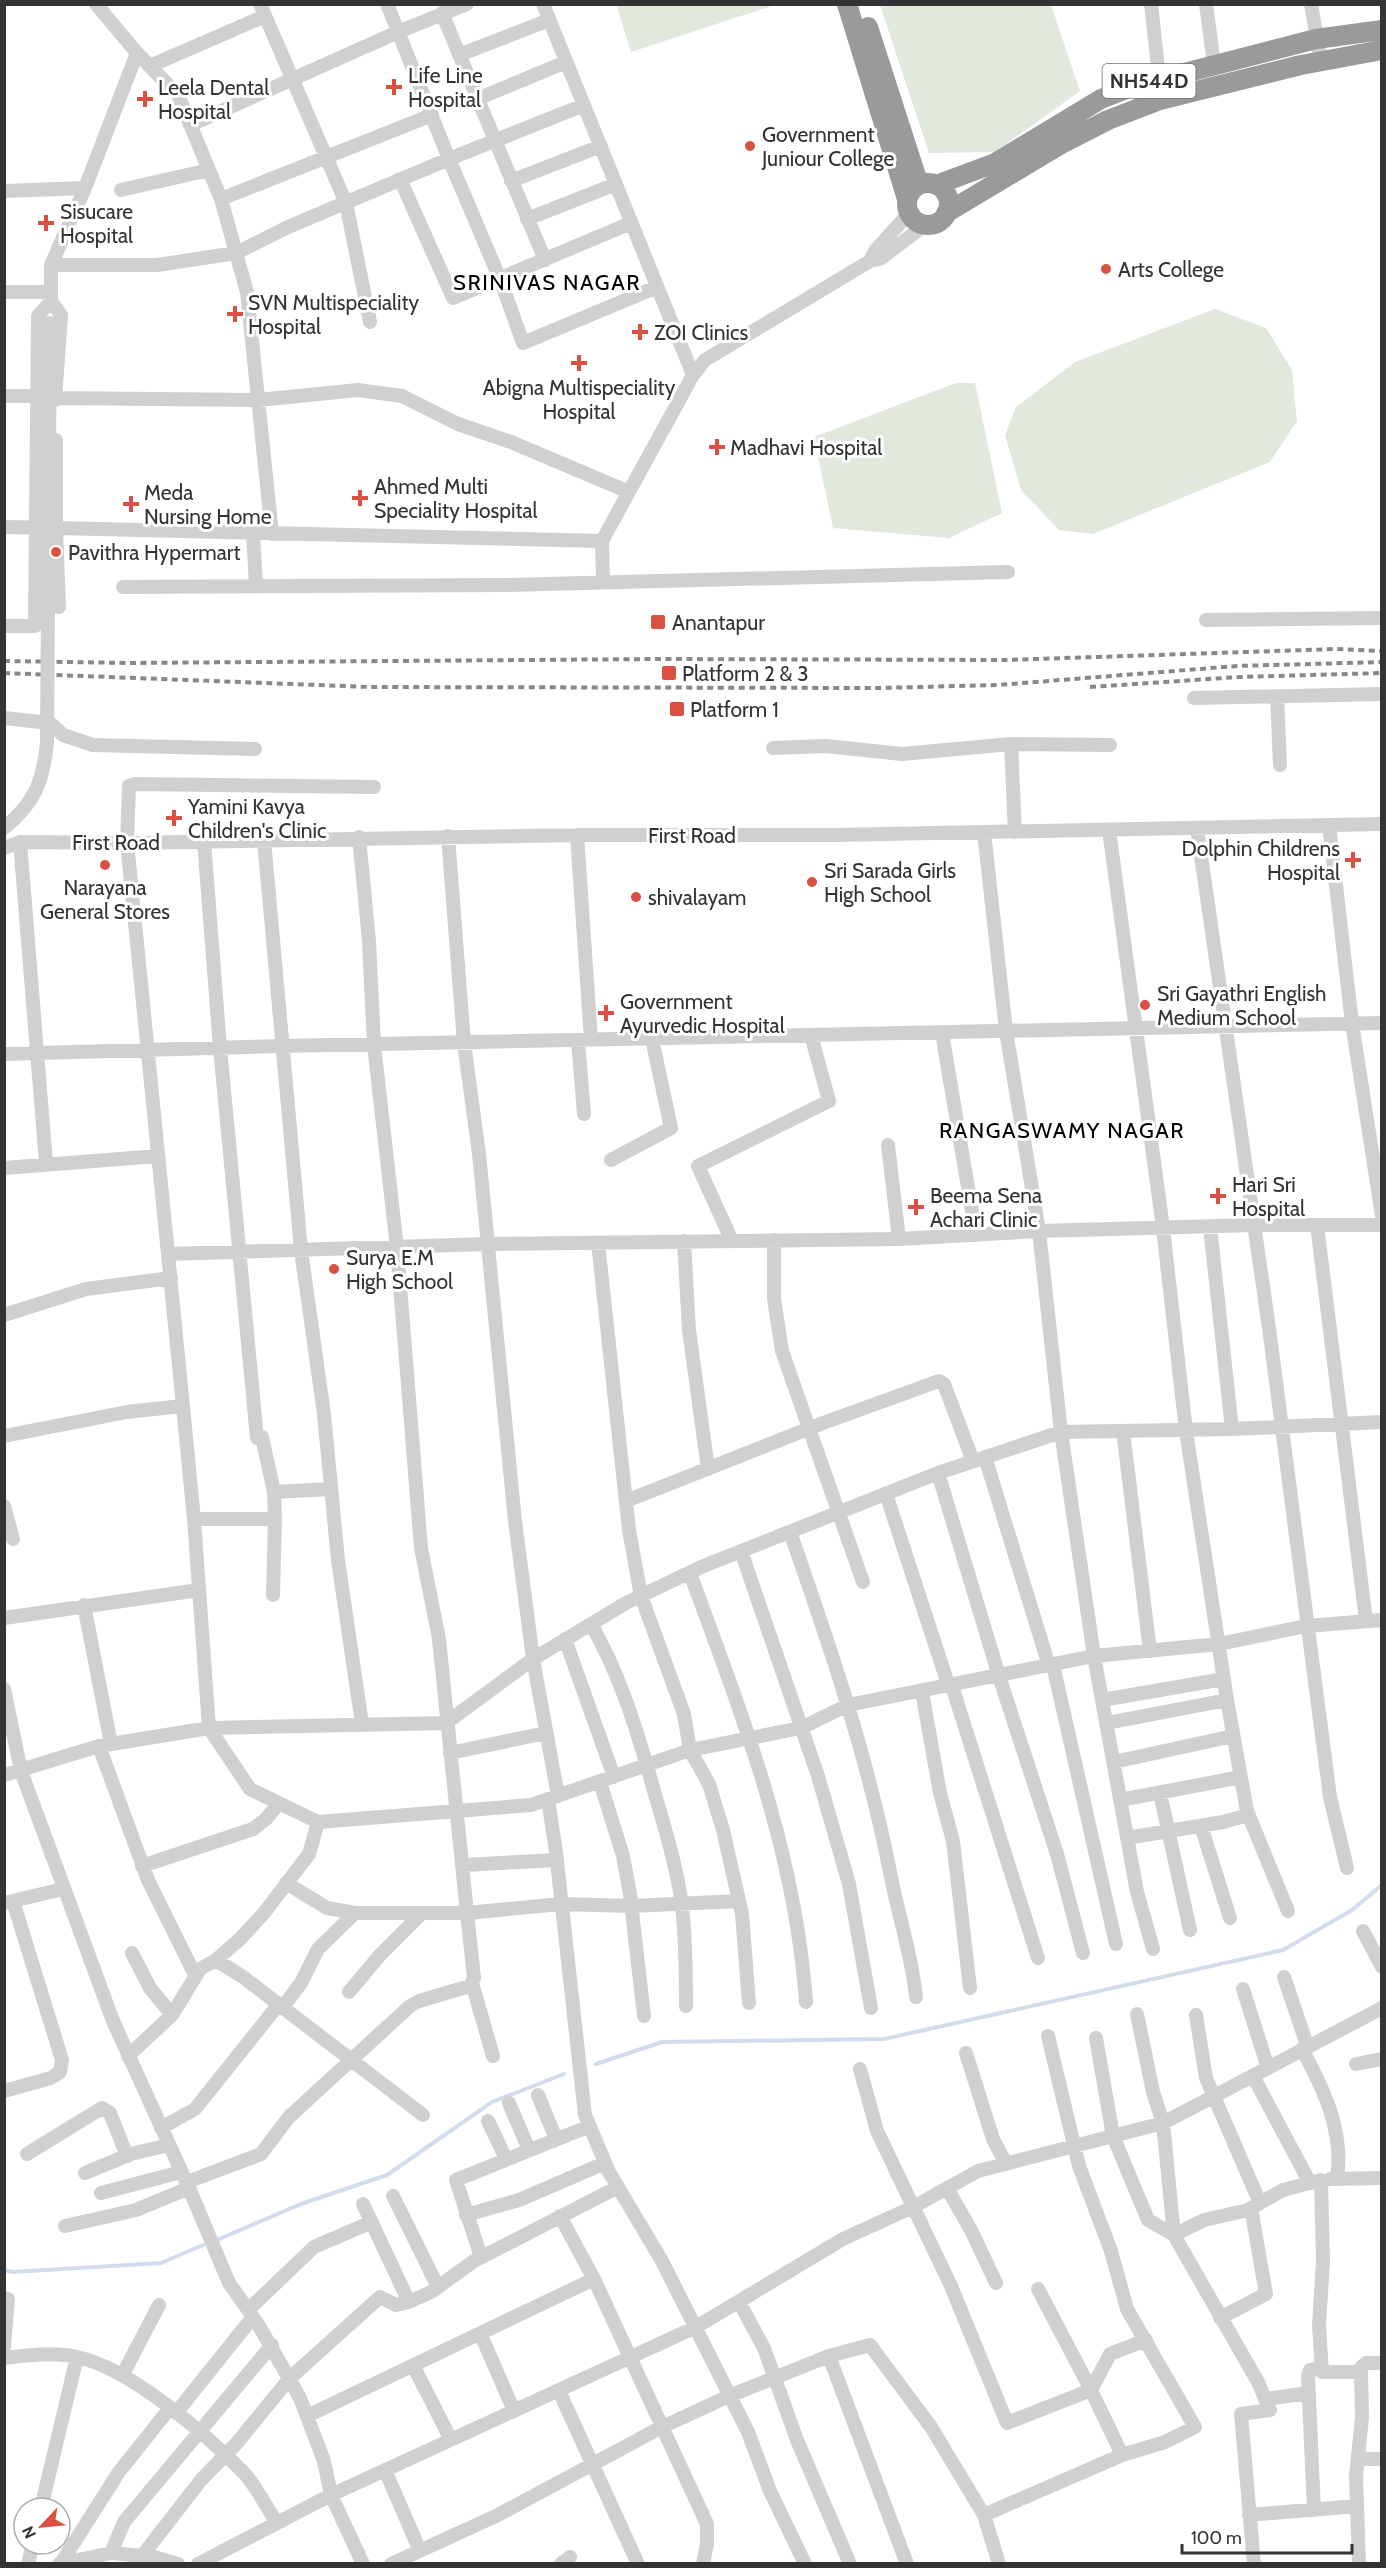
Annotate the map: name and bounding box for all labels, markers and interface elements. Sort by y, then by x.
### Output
place label: Life Line Hospital [408,63,483,112]
road number: NH544D [1102,64,1196,98]
place label: Leela Dental Hospital [158,75,269,124]
marker: Life Line Hospital [385,78,403,96]
marker: Leela Dental Hospital [136,90,154,108]
place label: Government Juniour College [761,122,894,171]
marker: Government Juniour College [743,139,757,153]
place label: Sisucare Hospital [60,199,133,248]
marker: Sisucare Hospital [37,214,55,232]
place label: Arts College [1118,257,1224,282]
marker: Arts College [1099,262,1113,276]
district label: SRINIVAS NAGAR [453,269,641,296]
place label: SVN Multispeciality Hospital [248,290,419,339]
marker: SVN Multispeciality Hospital [226,305,244,323]
place label: ZOI Clinics [654,320,748,345]
marker: ZOI Clinics [631,323,649,341]
marker: Abigna Multispeciality Hospital [570,354,588,372]
place label: Abigna Multispeciality Hospital [483,375,676,424]
place label: Madhavi Hospital [730,435,882,460]
marker: Madhavi Hospital [708,438,726,456]
place label: Ahmed Multi Speciality Hospital [374,474,538,523]
place label: Meda Nursing Home [144,480,272,529]
marker: Ahmed Multi Speciality Hospital [351,489,369,507]
marker: Meda Nursing Home [122,495,140,513]
place label: Pavithra Hypermart [68,540,241,565]
marker: Pavithra Hypermart [49,545,63,559]
place label: Anantapur [672,610,765,635]
marker: Anantapur [649,613,667,631]
place label: Platform 2 & 3 [682,661,809,686]
marker: Platform 2 & 3 [660,664,678,682]
place label: Platform 1 [690,697,779,722]
marker: Platform 1 [668,700,686,718]
place label: Yamini Kavya Children's Clinic [187,794,327,843]
marker: Yamini Kavya Children's Clinic [165,809,183,827]
street label: First Road [648,823,736,848]
street label: First Road [72,830,160,855]
place label: Dolphin Childrens Hospital [1182,836,1340,885]
marker: Dolphin Childrens Hospital [1344,851,1362,869]
marker: Narayana General Stores [98,858,112,872]
place label: Sri Sarada Girls High School [824,858,956,907]
place label: Narayana General Stores [40,875,170,924]
marker: Sri Sarada Girls High School [805,875,819,889]
place label: shivalayam [648,885,746,910]
marker: shivalayam [629,890,643,904]
place label: Sri Gayathri English Medium School [1157,981,1326,1030]
place label: Government Ayurvedic Hospital [620,989,785,1038]
marker: Sri Gayathri English Medium School [1138,998,1152,1012]
marker: Government Ayurvedic Hospital [597,1004,615,1022]
district label: RANGASWAMY NAGAR [939,1117,1185,1144]
place label: Hari Sri Hospital [1232,1172,1305,1221]
place label: Beema Sena Achari Clinic [930,1183,1042,1232]
marker: Hari Sri Hospital [1209,1187,1227,1205]
marker: Beema Sena Achari Clinic [907,1198,925,1216]
place label: Surya E.M High School [346,1245,453,1294]
marker: Surya E.M High School [327,1262,341,1276]
north arrow [12,2496,72,2556]
scale bar [1182,2517,1352,2555]
text: N [18,2523,40,2542]
text: 100 m [1191,2527,1242,2549]

